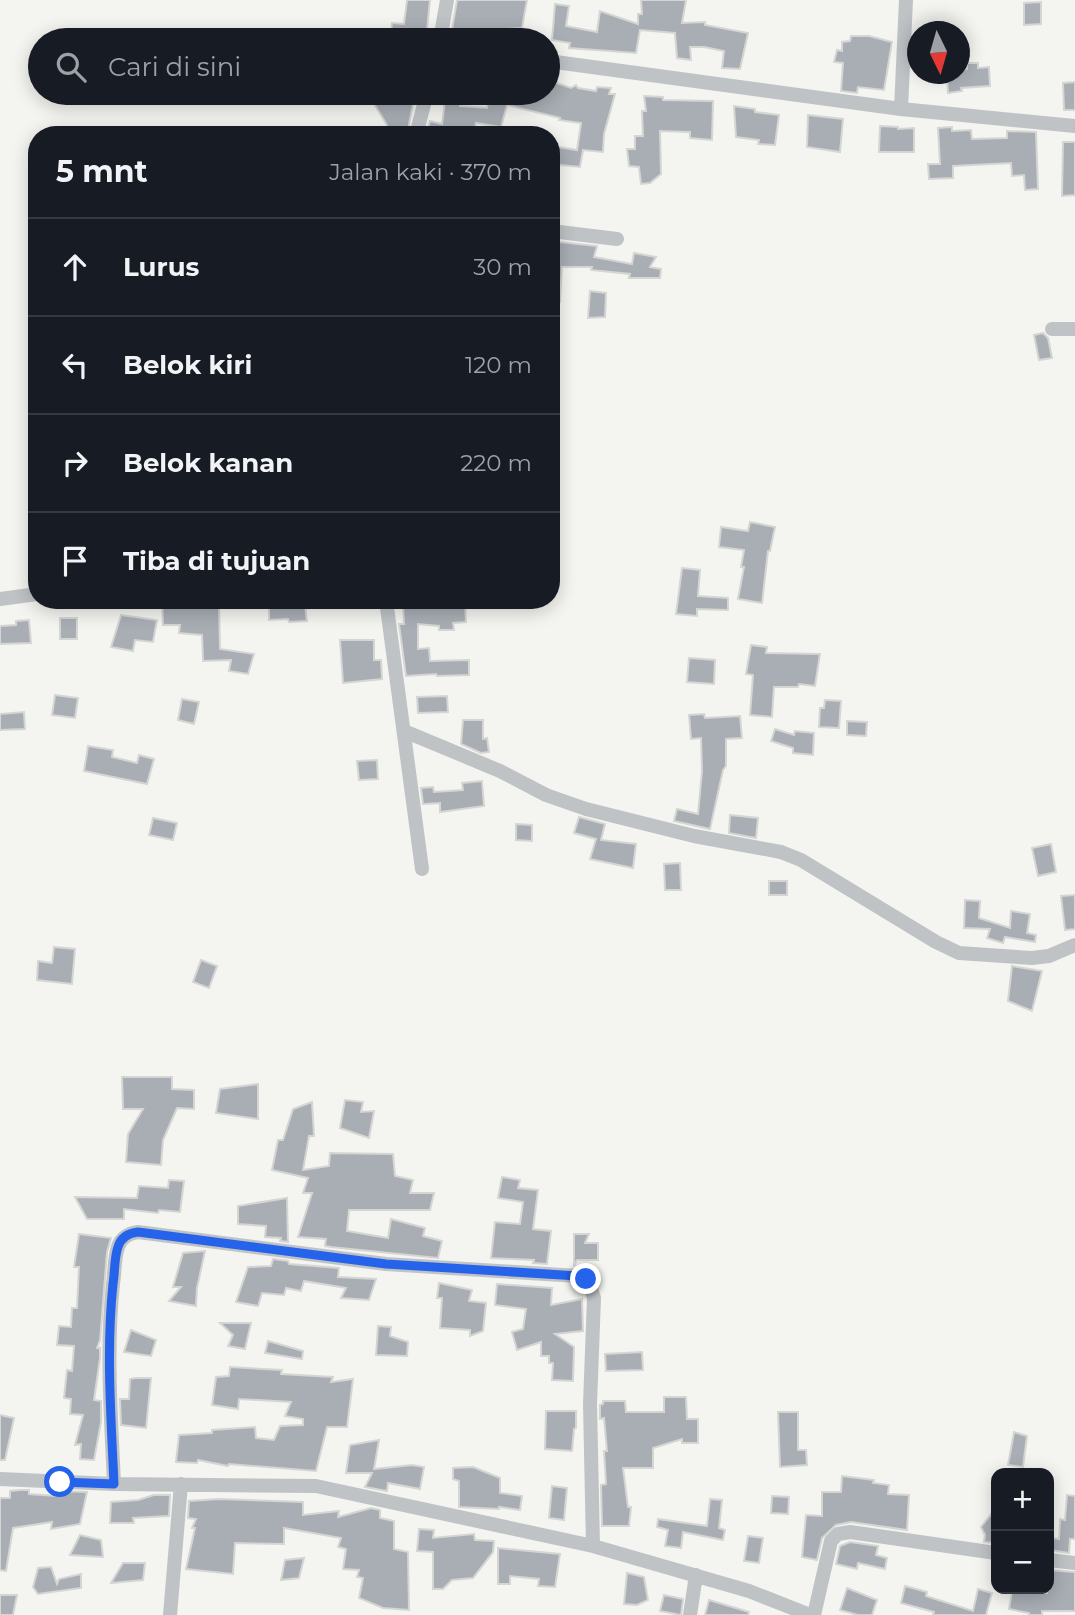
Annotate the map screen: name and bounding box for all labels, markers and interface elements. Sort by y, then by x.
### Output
north arrow [907,21,970,84]
search box [28,28,560,105]
icon: search [52,48,90,86]
text: Cari di sini [108,51,241,83]
text: 5 mnt [56,153,148,190]
text: Jalan kaki · 370 m [329,158,532,186]
icon: ahead [56,248,94,286]
text: Lurus [123,251,199,283]
text: 30 m [473,253,532,281]
icon: left [56,346,94,384]
text: Belok kiri [123,349,252,381]
text: 120 m [465,351,532,379]
icon: right [56,444,94,482]
text: Belok kanan [123,447,293,479]
text: 220 m [460,449,532,477]
icon: arrive [56,542,94,580]
text: Tiba di tujuan [123,545,310,577]
route end [570,1263,601,1294]
route start [44,1466,75,1497]
map controls [991,1468,1054,1594]
button: + [991,1468,1054,1531]
button: − [991,1531,1054,1594]

